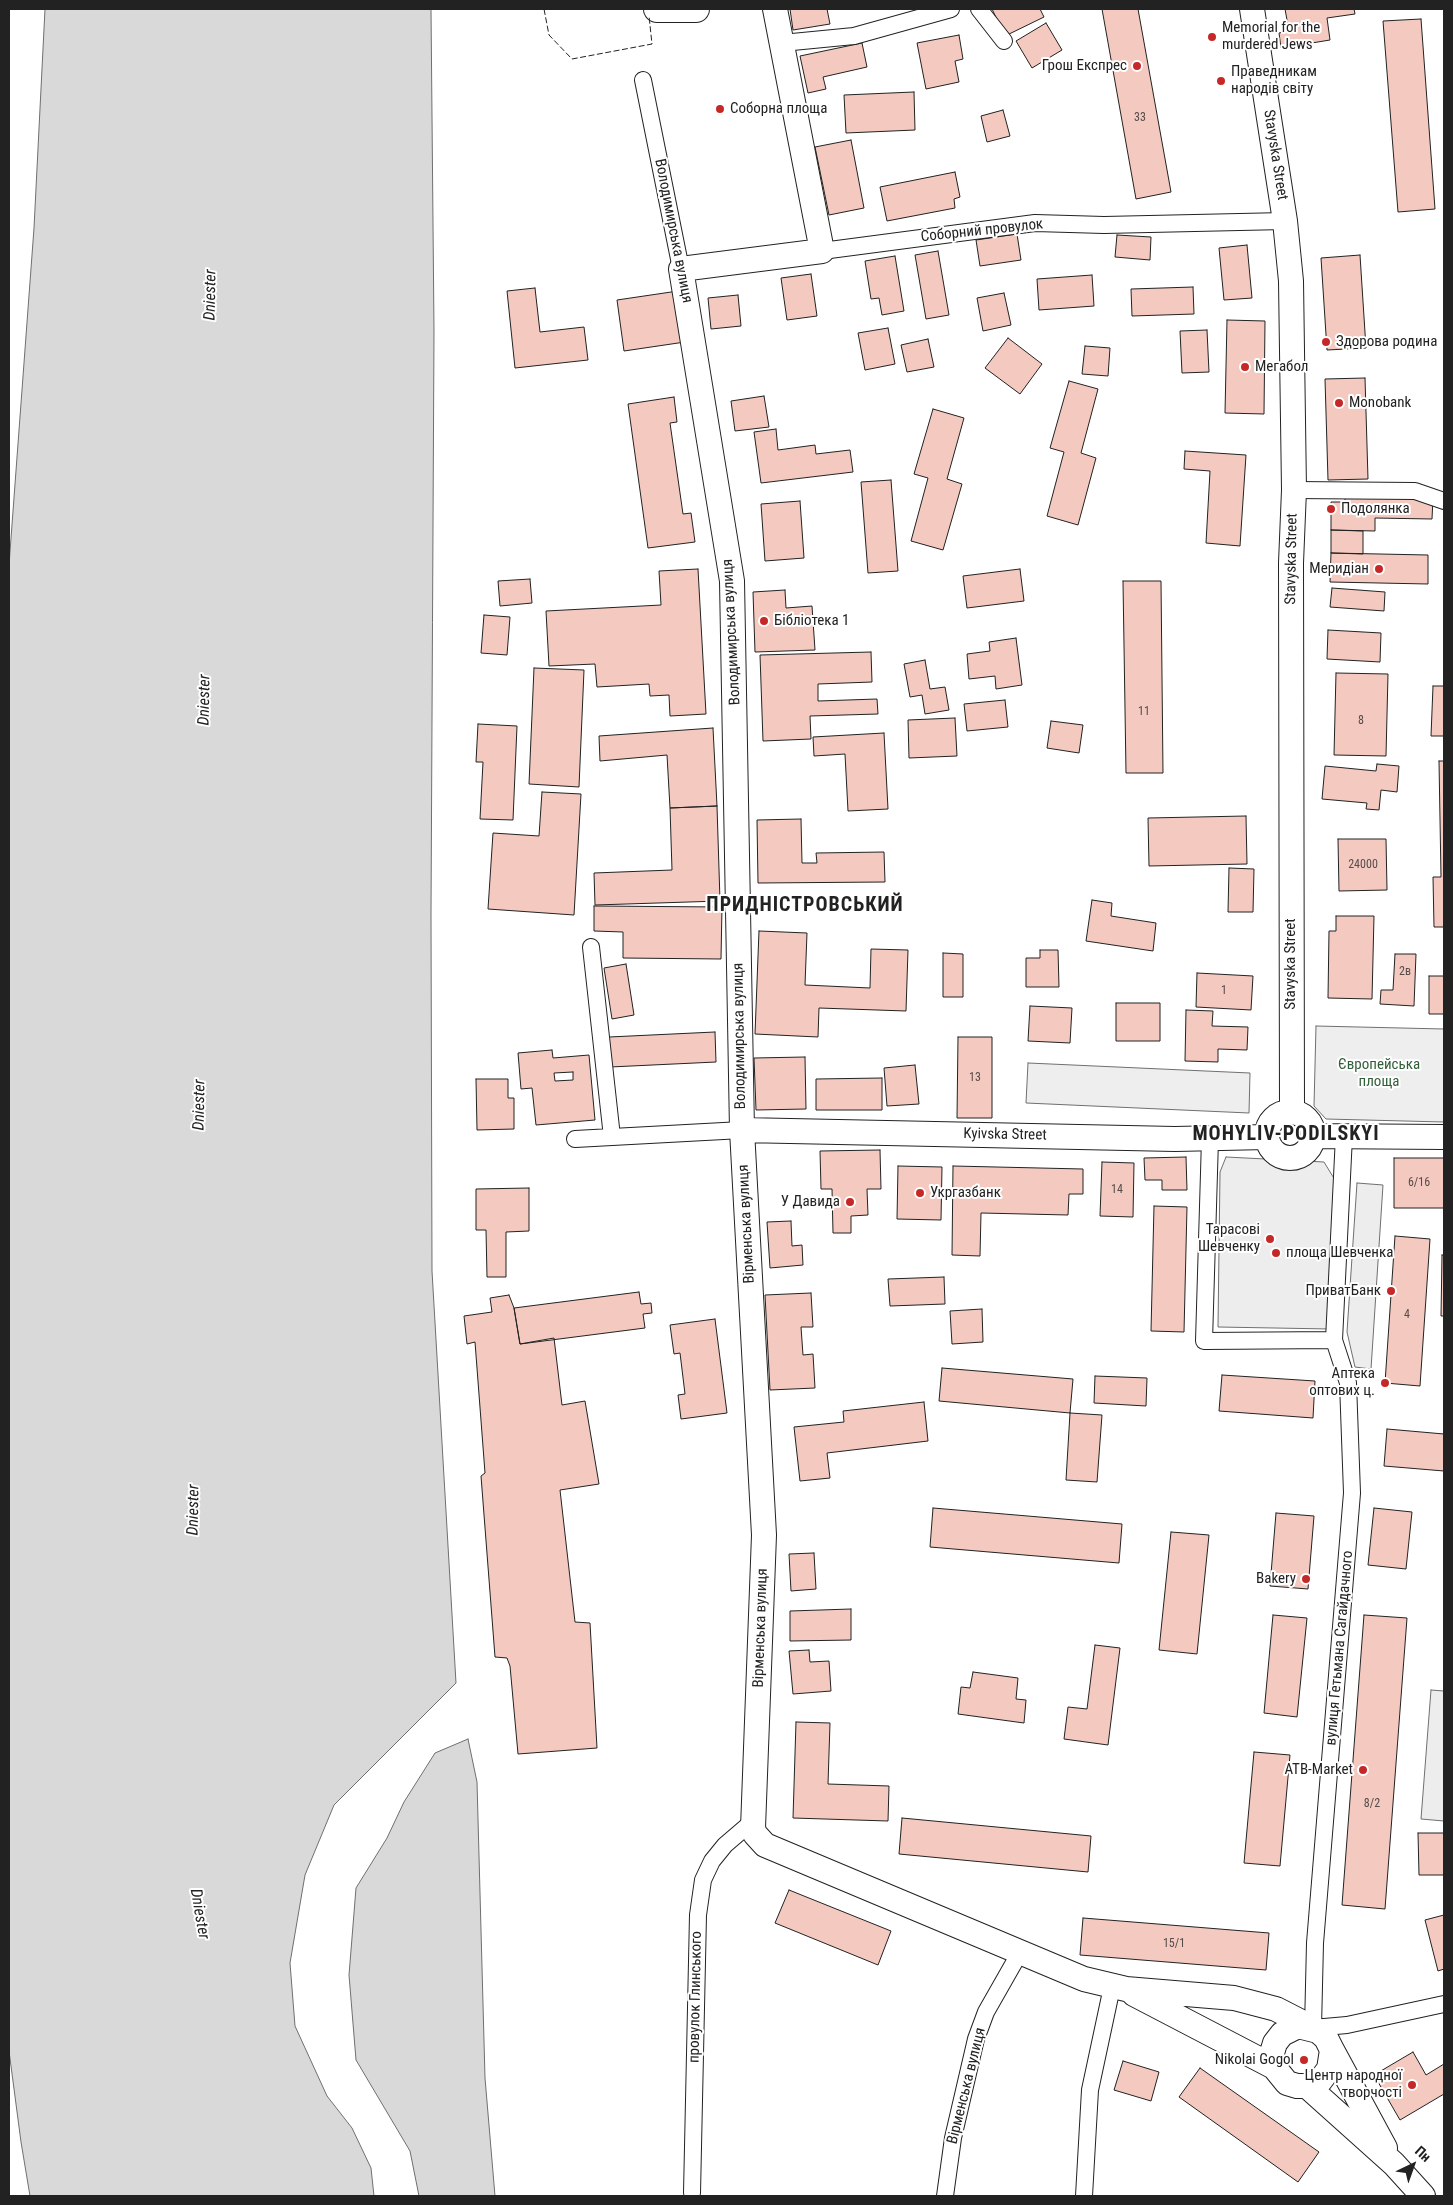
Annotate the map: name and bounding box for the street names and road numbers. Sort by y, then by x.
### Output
street label: Stavyska Street [1259,108,1291,202]
street label: Володимирська вулиця [650,157,696,305]
street label: Соборний провулок [920,216,1044,246]
street label: Stavyska Street [1282,513,1302,605]
street label: Володимирська вулиця [719,558,745,706]
street label: Stavyska Street [1282,918,1300,1010]
street label: Володимирська вулиця [730,963,750,1109]
street label: Kyivska Street [963,1125,1047,1145]
street label: Вірменська вулиця [735,1164,759,1284]
street label: вулиця Гетьмана Сагайдачного [1323,1550,1357,1746]
street label: Вірменська вулиця [750,1568,772,1688]
street label: провулок Глинського [686,1931,706,2063]
street label: Вірменська вулиця [944,2026,990,2146]

